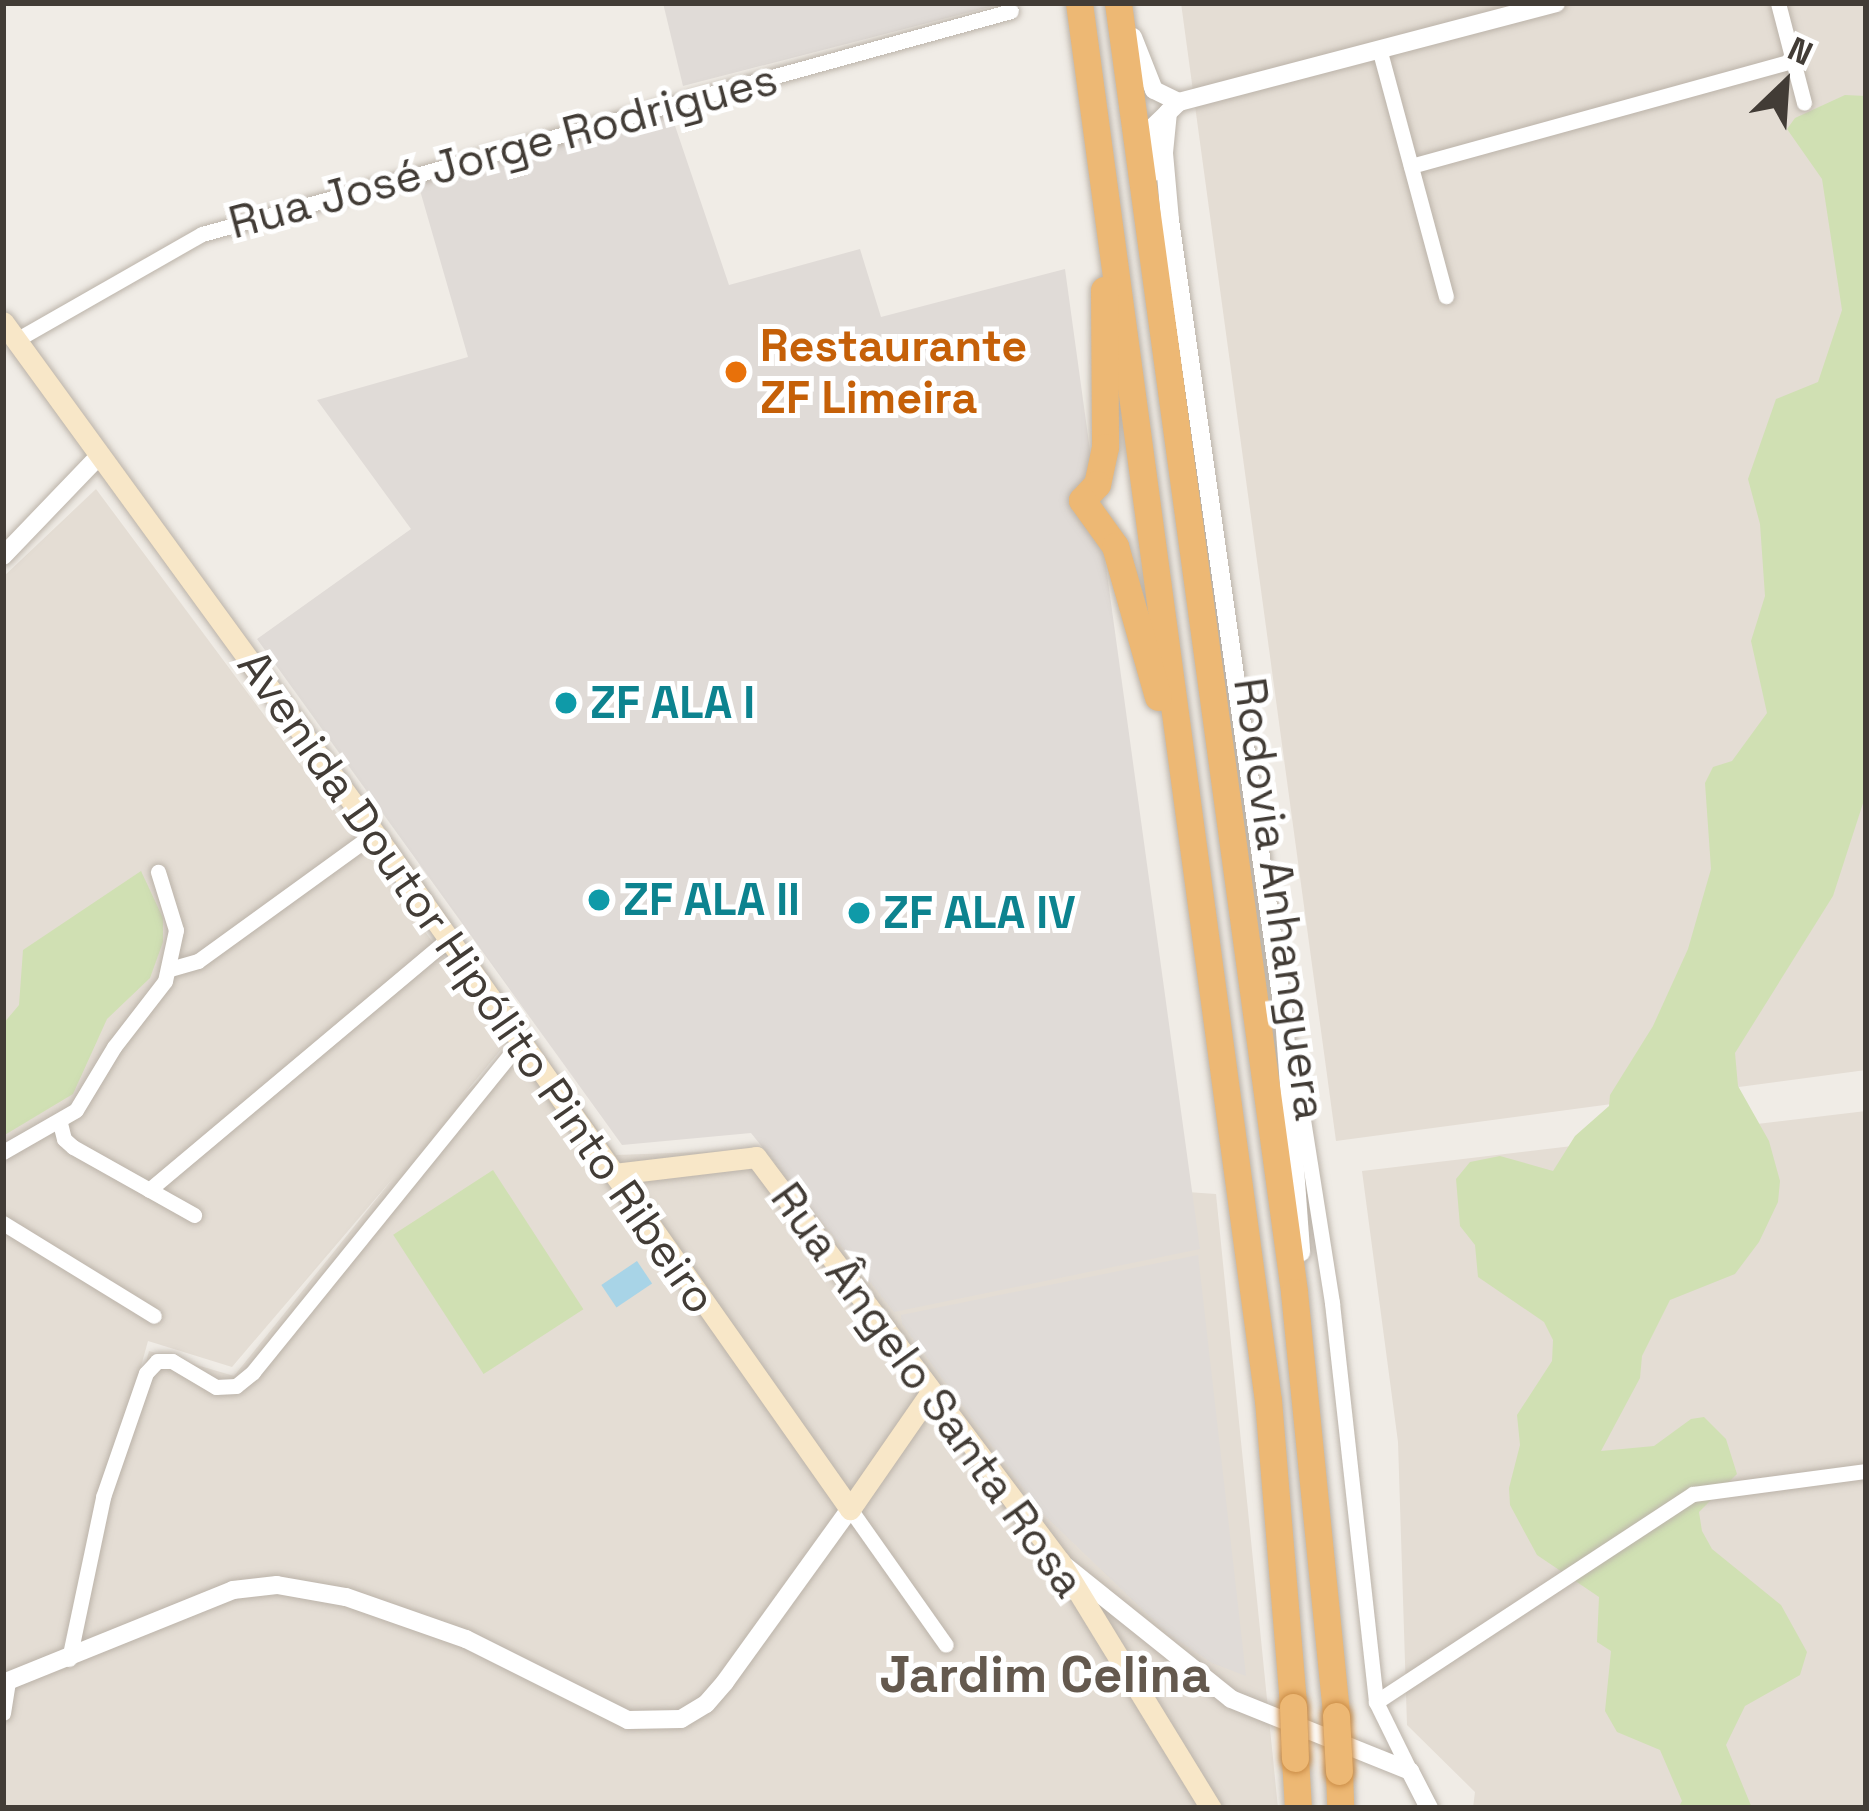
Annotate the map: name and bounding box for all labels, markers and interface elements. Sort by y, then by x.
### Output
north arrow [1725,24,1845,144]
text: N [1781,28,1819,75]
street label: Rua José Jorge Rodrigues [223,52,783,250]
place label: Restaurante ZF Limeira [760,319,1027,425]
marker: Restaurante ZF Limeira [723,359,749,385]
street label: Avenida Doutor Hipólito Pinto Ribeiro [226,640,728,1324]
street label: Rodovia Anhanguera [1222,674,1338,1124]
place label: ZF ALA I [590,676,756,730]
marker: ZF ALA I [553,690,579,716]
place label: ZF ALA II [623,873,801,927]
place label: ZF ALA IV [883,886,1077,940]
marker: ZF ALA II [586,887,612,913]
marker: ZF ALA IV [846,900,872,926]
street label: Rua Ângelo Santa Rosa [759,1172,1097,1608]
district label: Jardim Celina [879,1644,1211,1706]

